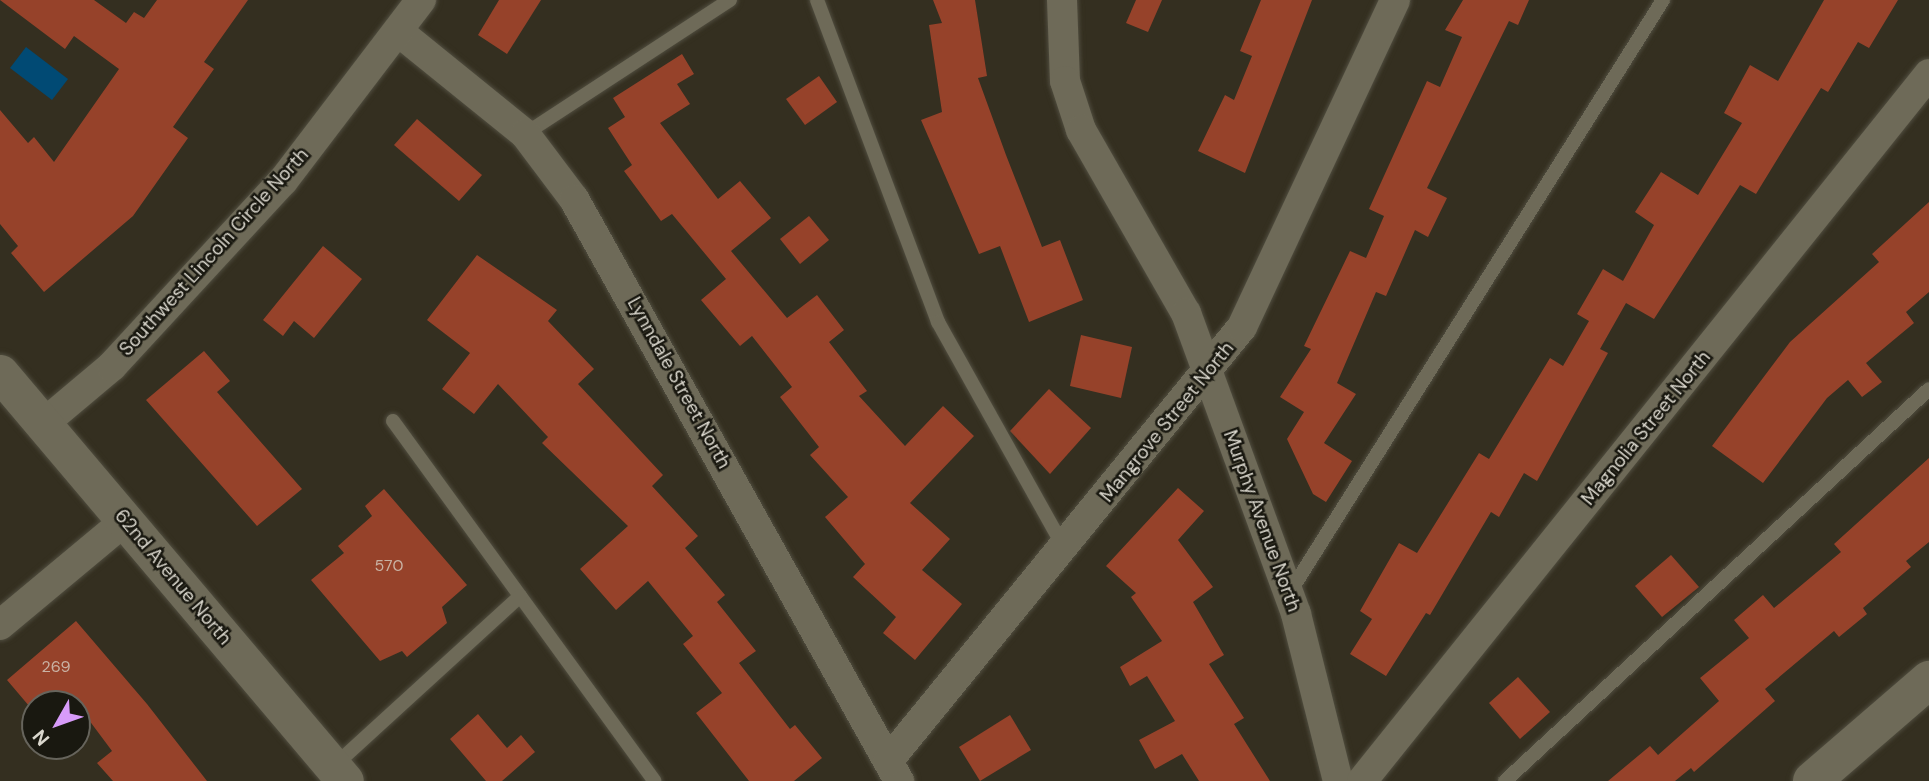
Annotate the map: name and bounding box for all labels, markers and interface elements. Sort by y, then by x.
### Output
street label: Southwest Lincoln Circle North [115,143,313,361]
street label: Lynndale Street North [622,293,736,473]
street label: Mangrove Street North [1095,337,1239,507]
street label: Magnolia Street North [1577,346,1715,510]
street label: Murphy Avenue North [1219,427,1305,615]
street label: 62nd Avenue North [110,505,236,649]
house number: 570 [375,556,403,576]
house number: 269 [42,657,70,677]
north arrow [21,690,91,760]
text: N [27,724,55,751]

